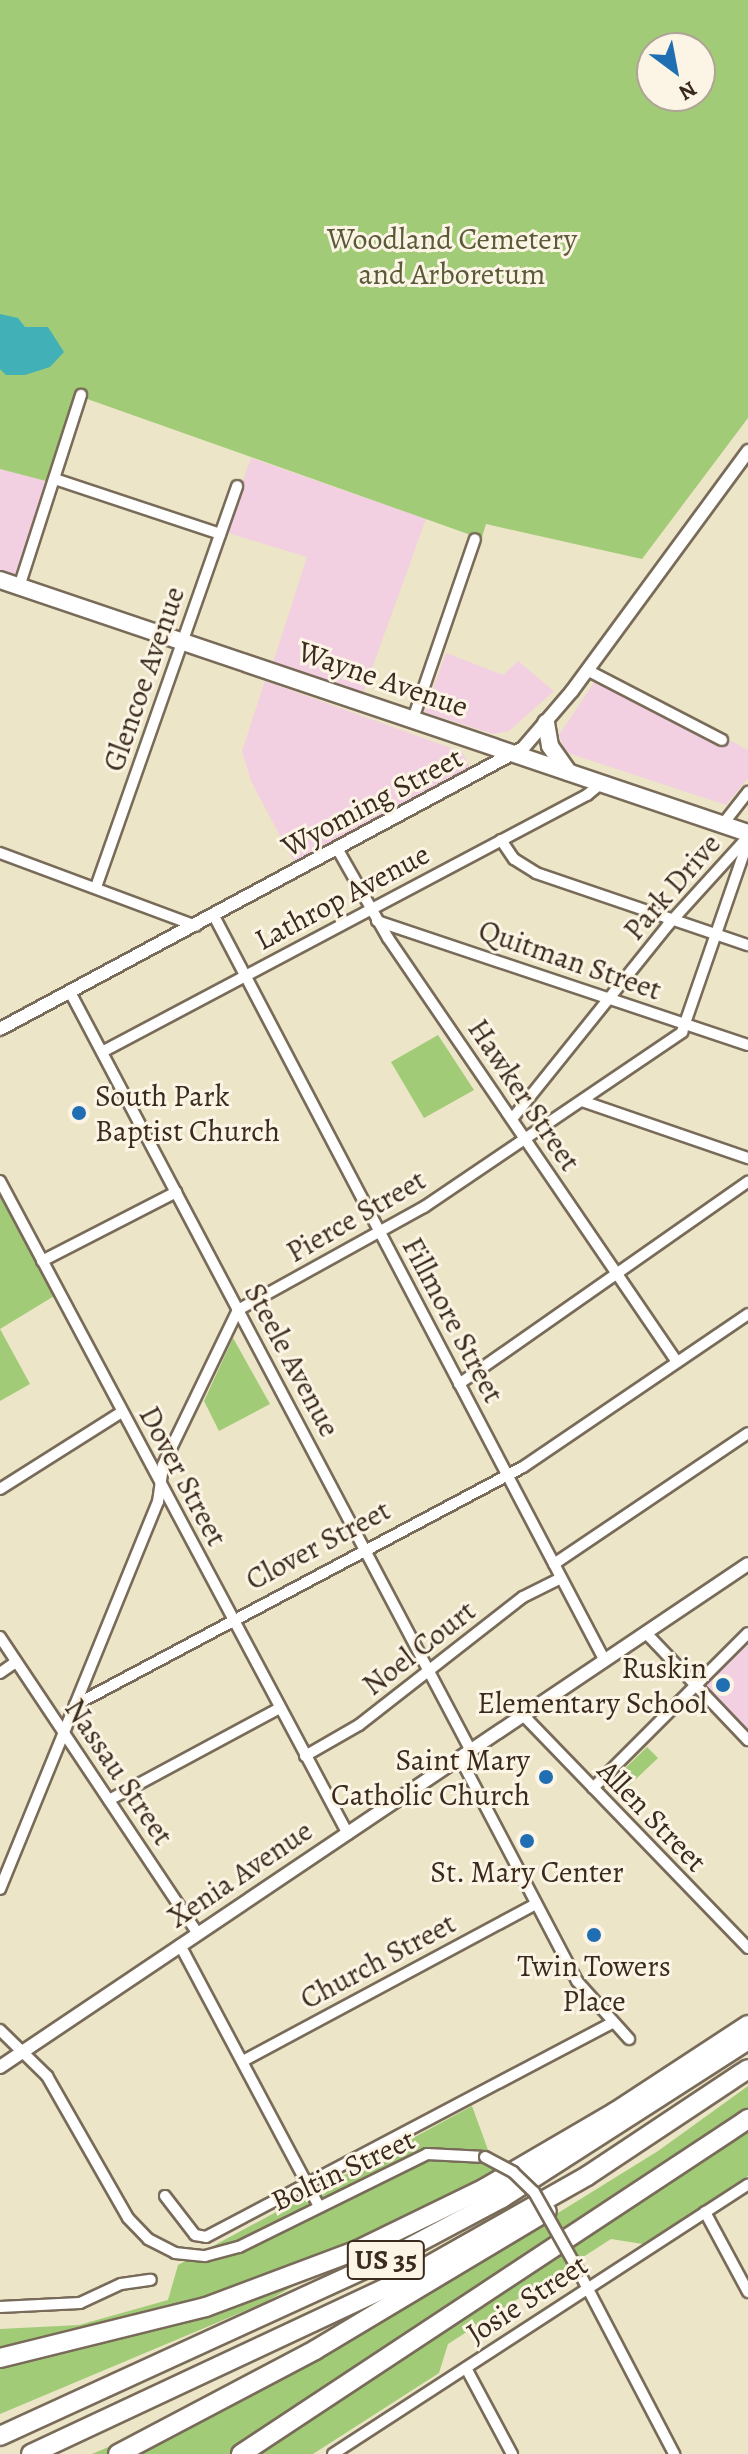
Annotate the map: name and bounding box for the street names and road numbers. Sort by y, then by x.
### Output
street label: Glencoe Avenue [96,582,192,776]
street label: Wayne Avenue [293,633,473,725]
street label: Wyoming Street [275,739,469,865]
street label: Park Drive [616,826,728,948]
street label: Lathrop Avenue [249,836,435,958]
street label: Quitman Street [474,912,666,1008]
street label: Hawker Street [460,1012,588,1178]
street label: Pierce Street [280,1162,432,1270]
street label: Fillmore Street [394,1231,512,1409]
street label: Steele Avenue [237,1277,347,1443]
street label: Dover Street [131,1400,235,1552]
street label: Clover Street [240,1492,396,1598]
street label: Noel Court [355,1593,483,1703]
street label: Nassau Street [57,1692,181,1852]
street label: Allen Street [590,1753,714,1879]
street label: Xenia Avenue [161,1813,319,1935]
street label: Church Street [294,1905,462,2017]
street label: Boltin Street [265,2121,421,2219]
road number: US 35 [346,2236,426,2284]
street label: Josie Street [460,2247,594,2351]

